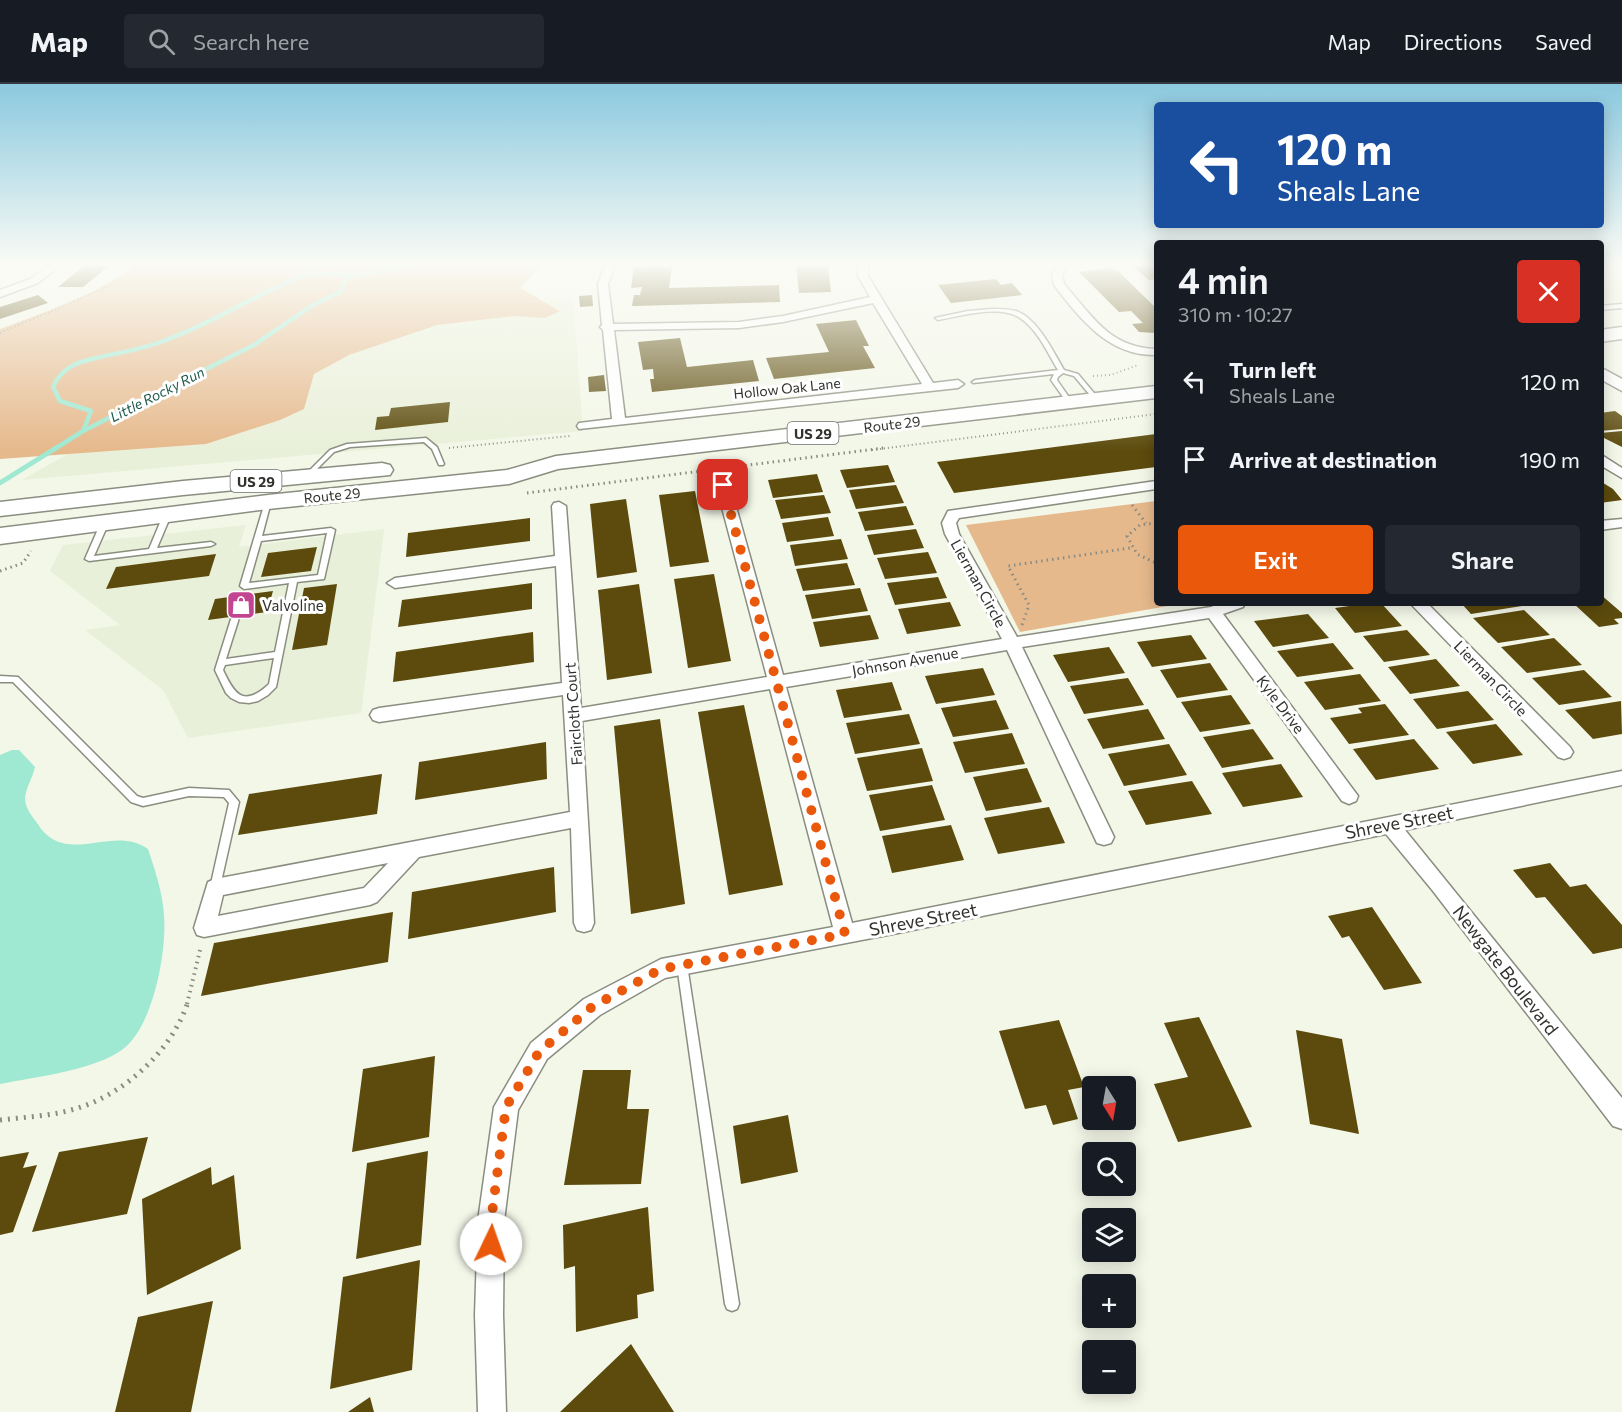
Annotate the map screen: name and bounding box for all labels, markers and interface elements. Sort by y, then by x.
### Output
search box [124,14,544,68]
text: Map [30,24,88,58]
icon: search [145,25,178,58]
text: Search here [193,28,309,55]
text: Map [1328,29,1371,54]
text: Directions [1404,29,1502,54]
text: Saved [1535,29,1592,54]
text: 120 m [1277,122,1392,174]
icon: left [1178,126,1256,204]
text: Sheals Lane [1277,174,1420,207]
text: 4 min [1178,257,1269,301]
button: close [1517,260,1580,323]
text: 310 m · 10:27 [1178,302,1293,326]
text: Turn left [1229,356,1316,383]
water label: Little Rocky Run [107,363,207,425]
icon: left [1178,365,1211,398]
text: 120 m [1521,368,1580,395]
street label: Hollow Oak Lane [733,374,841,402]
text: Sheals Lane [1229,383,1335,407]
street label: Route 29 [863,412,921,436]
road number: US 29 [788,422,838,444]
icon: arrive [1178,443,1211,476]
text: Arrive at destination [1229,446,1437,473]
text: 190 m [1519,446,1580,473]
pin [697,459,748,510]
icon: arrive [706,468,739,501]
road number: US 29 [230,470,282,492]
street label: Route 29 [303,484,361,506]
button: Exit [1178,525,1373,594]
button: Share [1385,525,1580,594]
street label: Lierman Circle [947,536,1011,630]
shop icon: Valvoline [225,589,257,621]
place label: Valvoline [262,596,324,614]
street label: Lierman Circle [1451,637,1531,719]
street label: Johnson Avenue [850,643,960,679]
street label: Faircloth Court [560,662,586,766]
street label: Kyle Drive [1253,671,1309,737]
street label: Shreve Street [1343,801,1455,843]
street label: Shreve Street [867,898,979,940]
street label: Newgate Boulevard [1449,901,1563,1039]
north arrow [1082,1076,1136,1130]
map controls [1082,1076,1136,1394]
button: search [1082,1142,1136,1196]
button: layers [1082,1208,1136,1262]
position arrow [459,1212,523,1276]
button: + [1082,1274,1136,1328]
button: − [1082,1340,1136,1394]

